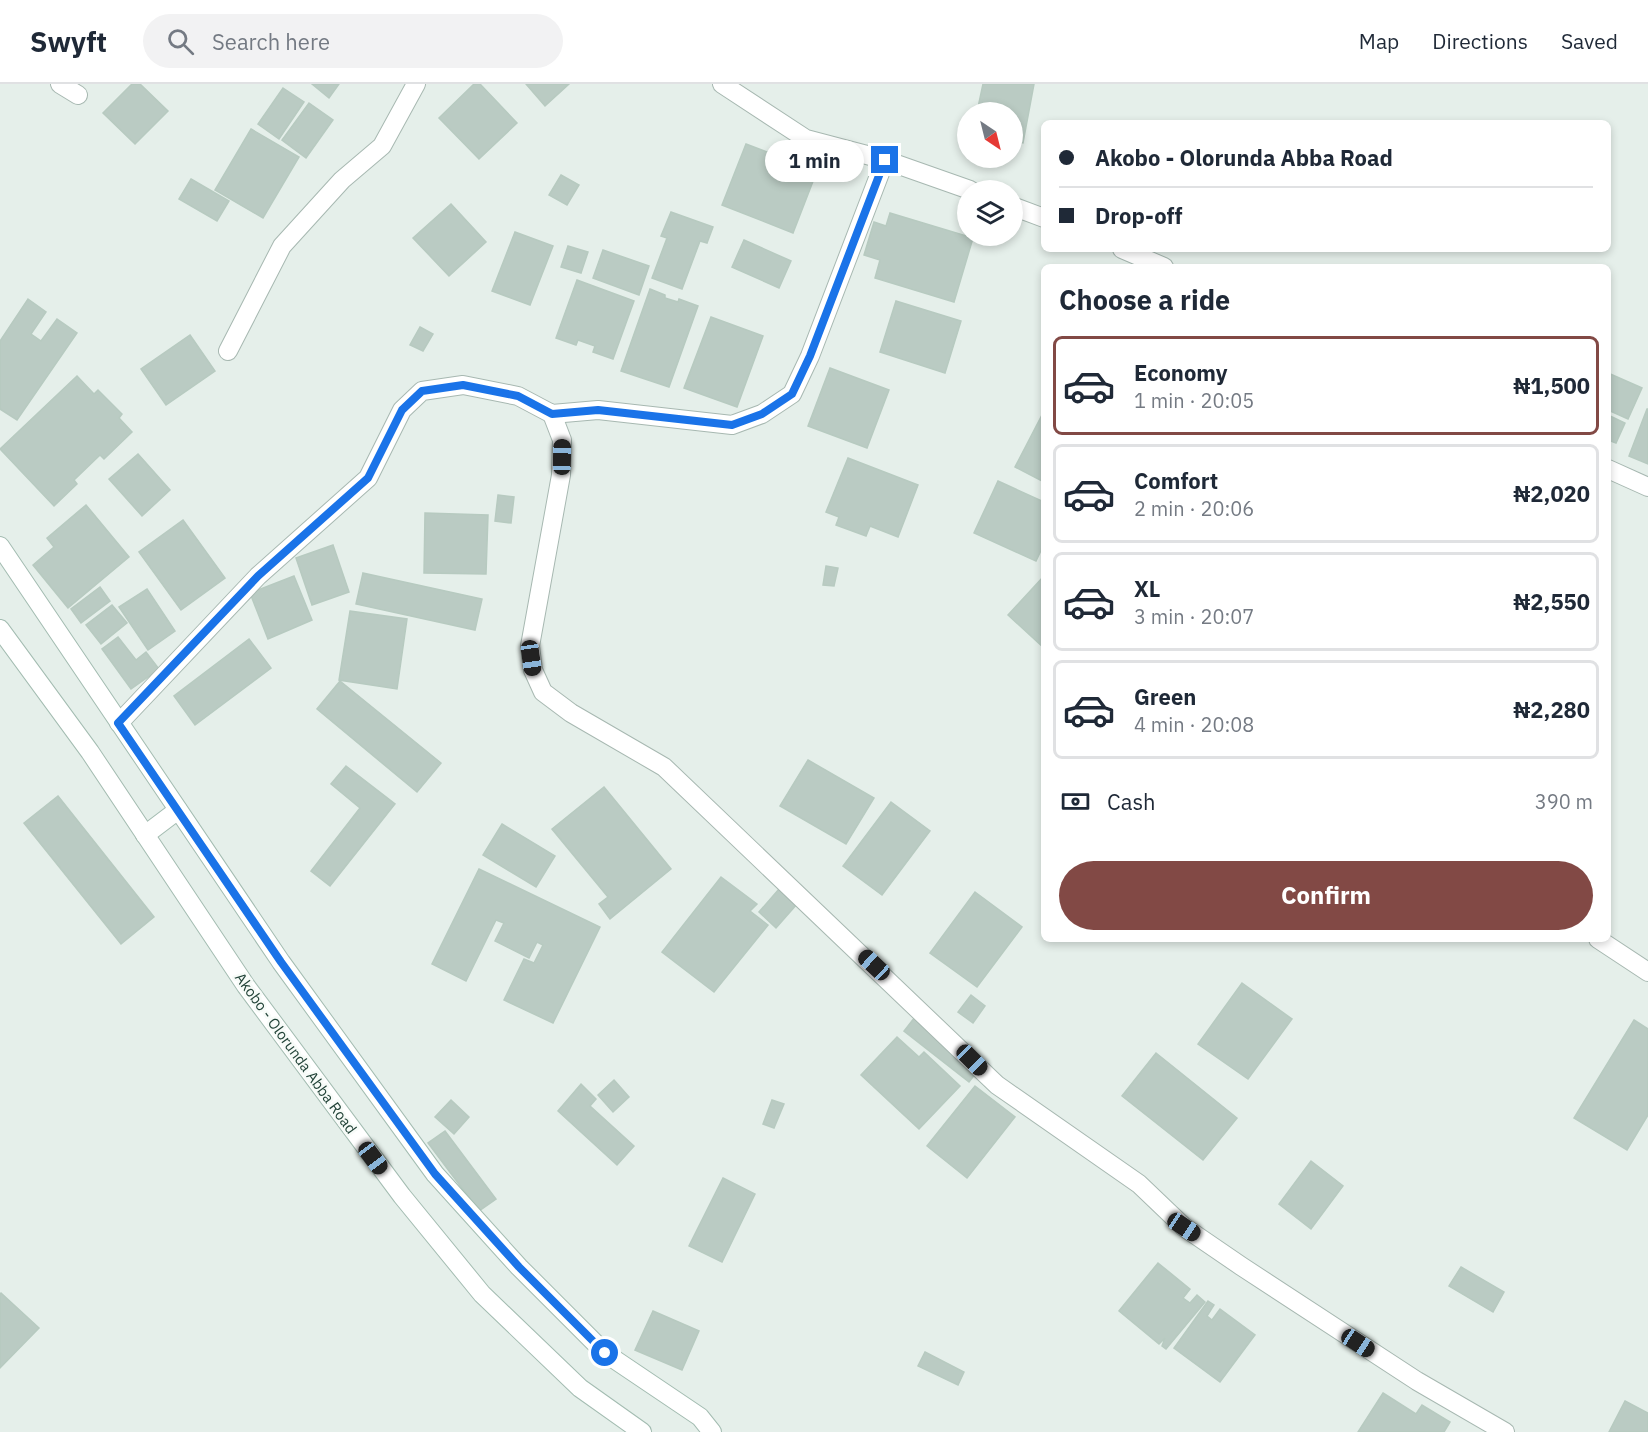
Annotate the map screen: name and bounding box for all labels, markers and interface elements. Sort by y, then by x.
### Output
search box [143,14,563,68]
text: Swyft [30,23,107,60]
icon: search [164,25,197,58]
text: Search here [212,27,330,56]
text: Map [1359,27,1399,55]
text: Directions [1432,27,1528,55]
text: Saved [1561,27,1618,55]
north arrow [957,102,1023,168]
map controls [957,102,1023,246]
callout: 1 min [765,139,864,181]
text: Akobo - Olorunda Abba Road [1095,143,1393,172]
route end [871,146,898,173]
text: 1 min [788,147,841,174]
button: layers [957,180,1023,246]
text: Drop-off [1095,201,1182,230]
text: Choose a ride [1059,282,1230,317]
text: Economy [1134,358,1228,387]
icon: car [1062,359,1116,413]
text: ₦1,500 [1513,371,1590,400]
text: 1 min · 20:05 [1134,387,1254,414]
car [553,439,571,475]
text: Comfort [1134,466,1218,495]
icon: car [1062,467,1116,521]
text: ₦2,020 [1513,479,1590,508]
text: 2 min · 20:06 [1134,495,1254,522]
text: XL [1134,574,1160,603]
icon: car [1062,575,1116,629]
text: ₦2,550 [1513,587,1590,616]
text: 3 min · 20:07 [1134,603,1254,630]
car [520,639,542,677]
text: Green [1134,682,1196,711]
icon: car [1062,683,1116,737]
text: ₦2,280 [1513,695,1590,724]
text: 4 min · 20:08 [1134,711,1254,738]
icon: cash [1059,785,1092,818]
text: Cash [1107,787,1156,816]
text: 390 m [1535,788,1593,815]
button: Confirm [1059,861,1593,930]
car [855,946,893,984]
street label: Akobo - Olorunda Abba Road [231,969,361,1137]
car [953,1041,991,1079]
car [355,1138,391,1178]
car [1164,1209,1204,1245]
car [1338,1326,1378,1360]
route start [591,1339,618,1366]

